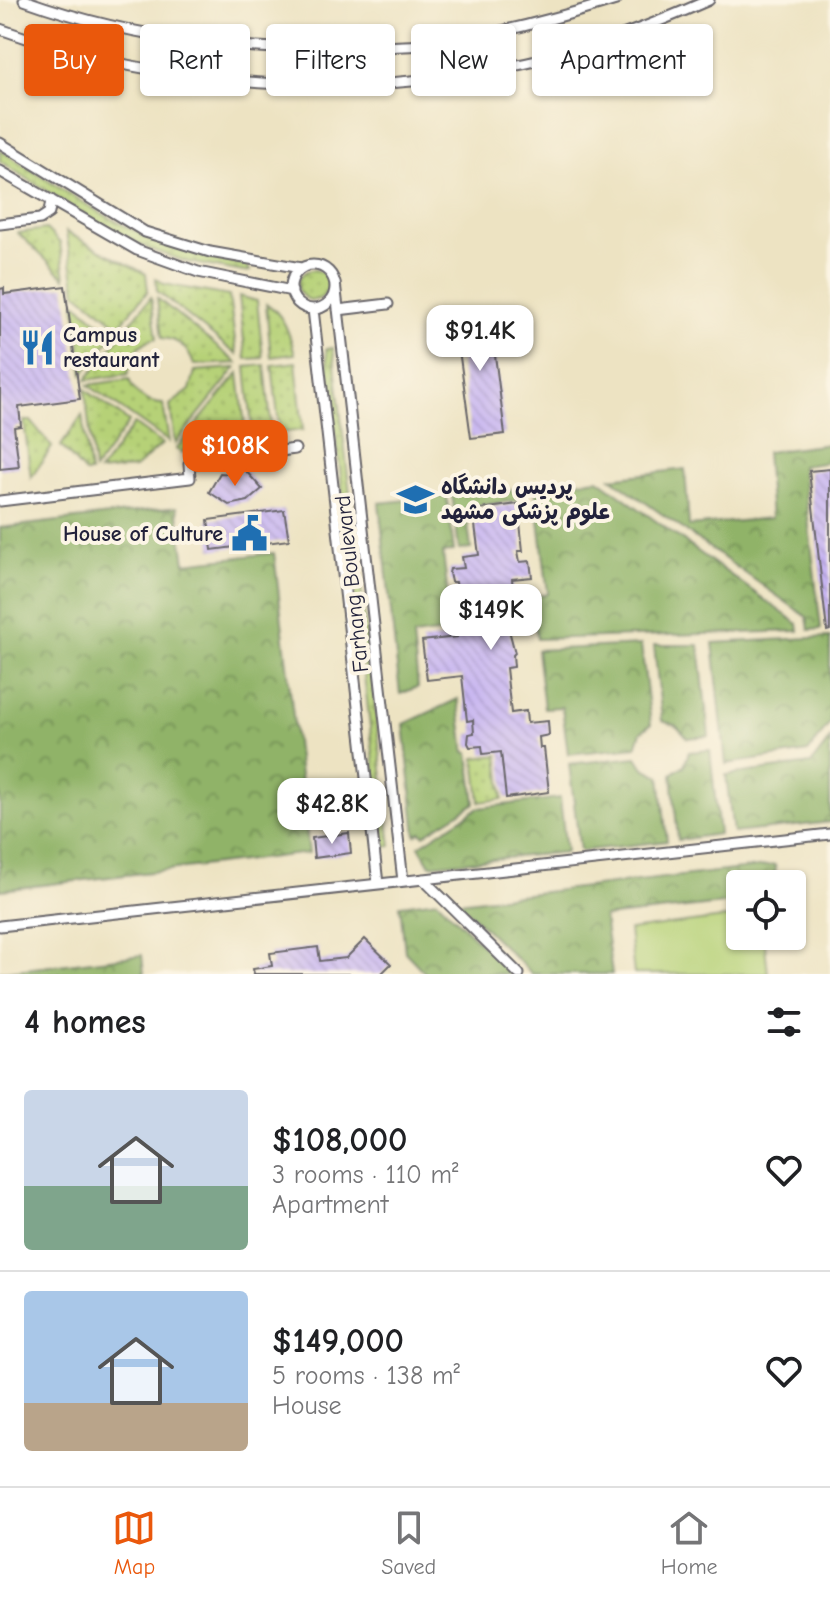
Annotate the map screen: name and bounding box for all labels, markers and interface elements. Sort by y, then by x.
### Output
chip: Buy [24,24,124,96]
chip: Rent [140,24,250,96]
chip: Filters [266,24,395,96]
chip: New [411,24,516,96]
chip: Apartment [532,24,713,96]
pin: $91.4K [415,305,545,373]
text: $91.4K [444,316,516,346]
place label: Campus restaurant [63,322,160,373]
restaurant icon: Campus restaurant [18,328,56,366]
pin: $108K [179,420,291,488]
text: $108K [201,431,269,461]
place label: پردیس دانشگاه علوم پزشکی مشهد [441,473,610,528]
school or university icon: پردیس دانشگاه علوم پزشکی مشهد [396,480,434,518]
street label: Farhang Boulevard [330,494,374,674]
public building icon: House of Culture [230,514,268,552]
place label: House of Culture [63,521,223,547]
pin: $149K [435,584,547,652]
text: $149K [458,595,524,625]
pin: $42.8K [267,778,397,846]
text: $42.8K [295,789,369,819]
map controls [726,870,806,950]
button: locate [726,870,806,950]
icon: filters [762,1000,806,1044]
text: 4 homes [24,1002,146,1042]
text: $108,000 [272,1120,408,1160]
icon: home [88,1122,184,1218]
icon: heart [762,1148,806,1192]
text: 3 rooms · 110 m² [272,1160,459,1190]
text: Apartment [272,1190,388,1220]
text: $149,000 [272,1321,404,1361]
icon: home [88,1323,184,1419]
icon: heart [762,1349,806,1393]
text: 5 rooms · 138 m² [272,1361,460,1391]
text: House [272,1391,342,1421]
tab: Map [112,1506,156,1580]
tab: Saved [381,1506,436,1580]
tab: Home [661,1506,718,1580]

